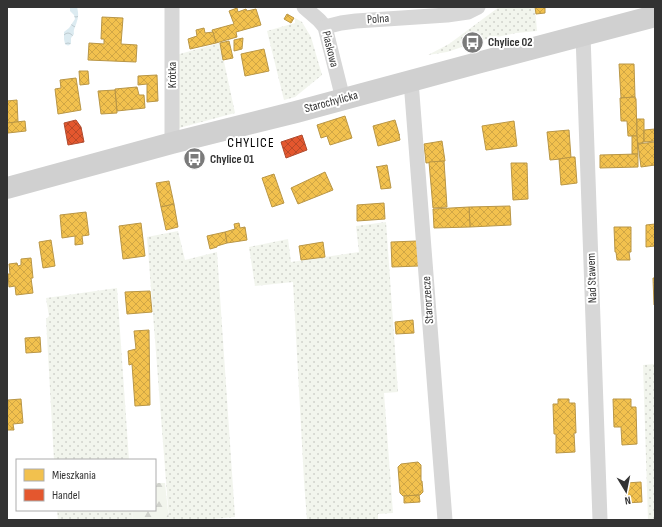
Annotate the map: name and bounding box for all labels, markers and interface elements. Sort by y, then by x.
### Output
street label: Polna [366,11,390,27]
street label: Piaskowa [318,29,342,69]
bus stop icon: Chylice 02 [460,29,486,55]
place label: Chylice 02 [488,35,532,50]
street label: Krótka [165,61,180,88]
street label: Starochylicka [303,88,360,116]
district label: CHYLICE [227,134,275,151]
bus stop icon: Chylice 01 [181,146,207,172]
place label: Chylice 01 [210,152,254,167]
street label: Nad Stawem [584,252,600,303]
street label: Starorzecze [419,276,437,324]
legend [16,459,156,511]
text: Mieszkania [52,468,96,483]
north arrow [606,471,646,511]
text: Handel [52,488,80,503]
text: N [624,493,632,507]

